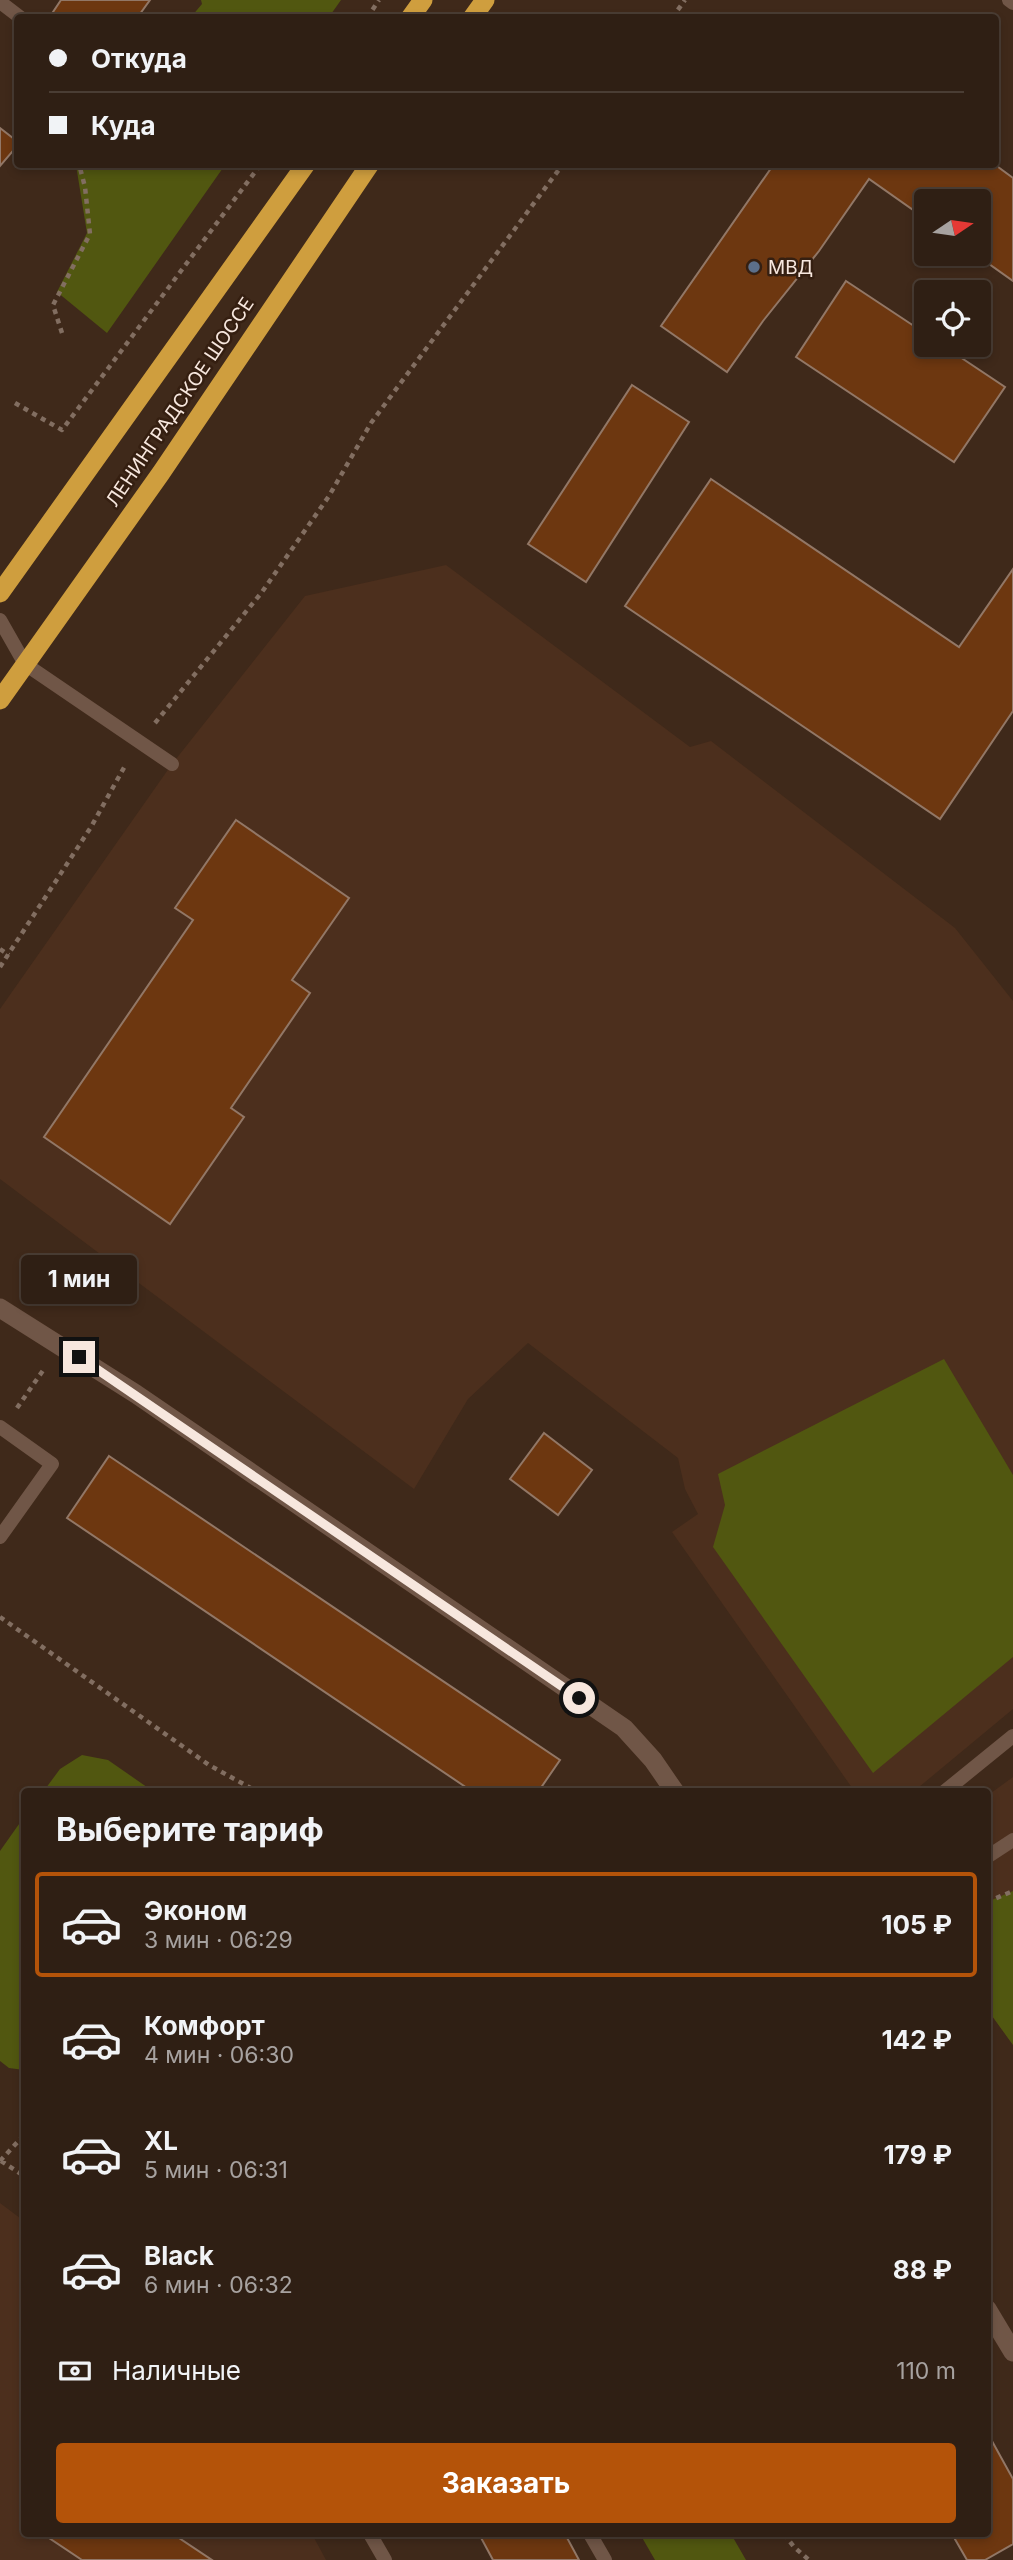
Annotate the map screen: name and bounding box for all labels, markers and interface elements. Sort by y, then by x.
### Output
text: Откуда [91,43,187,74]
text: Куда [91,110,156,141]
north arrow [914,189,990,266]
map controls [914,189,991,357]
place label: МВД [768,256,813,279]
marker: МВД [746,259,762,275]
button: locate [914,280,991,357]
street label: ЛЕНИНГРАДСКОЕ ШОССЕ [101,293,259,511]
callout: 1 мин [21,1256,137,1304]
text: 1 мин [48,1265,110,1293]
route end [63,1341,95,1373]
route start [563,1682,595,1714]
text: Выберите тариф [56,1810,324,1849]
icon: car [60,1893,123,1956]
text: Эконом [144,1895,247,1926]
text: 105 ₽ [881,1909,952,1940]
text: 3 мин · 06:29 [144,1926,293,1954]
icon: car [60,2008,123,2071]
text: Комфорт [144,2010,265,2041]
text: 142 ₽ [881,2024,952,2055]
text: 4 мин · 06:30 [144,2041,294,2069]
icon: car [60,2123,123,2186]
text: XL [144,2125,178,2156]
text: 179 ₽ [884,2139,952,2170]
text: 5 мин · 06:31 [144,2156,288,2184]
icon: car [60,2238,123,2301]
text: Black [144,2240,214,2271]
text: 88 ₽ [893,2254,952,2285]
text: 6 мин · 06:32 [144,2271,293,2299]
icon: cash [56,2352,94,2390]
text: Наличные [112,2355,241,2386]
text: 110 m [896,2357,956,2385]
button: Заказать [56,2443,956,2523]

